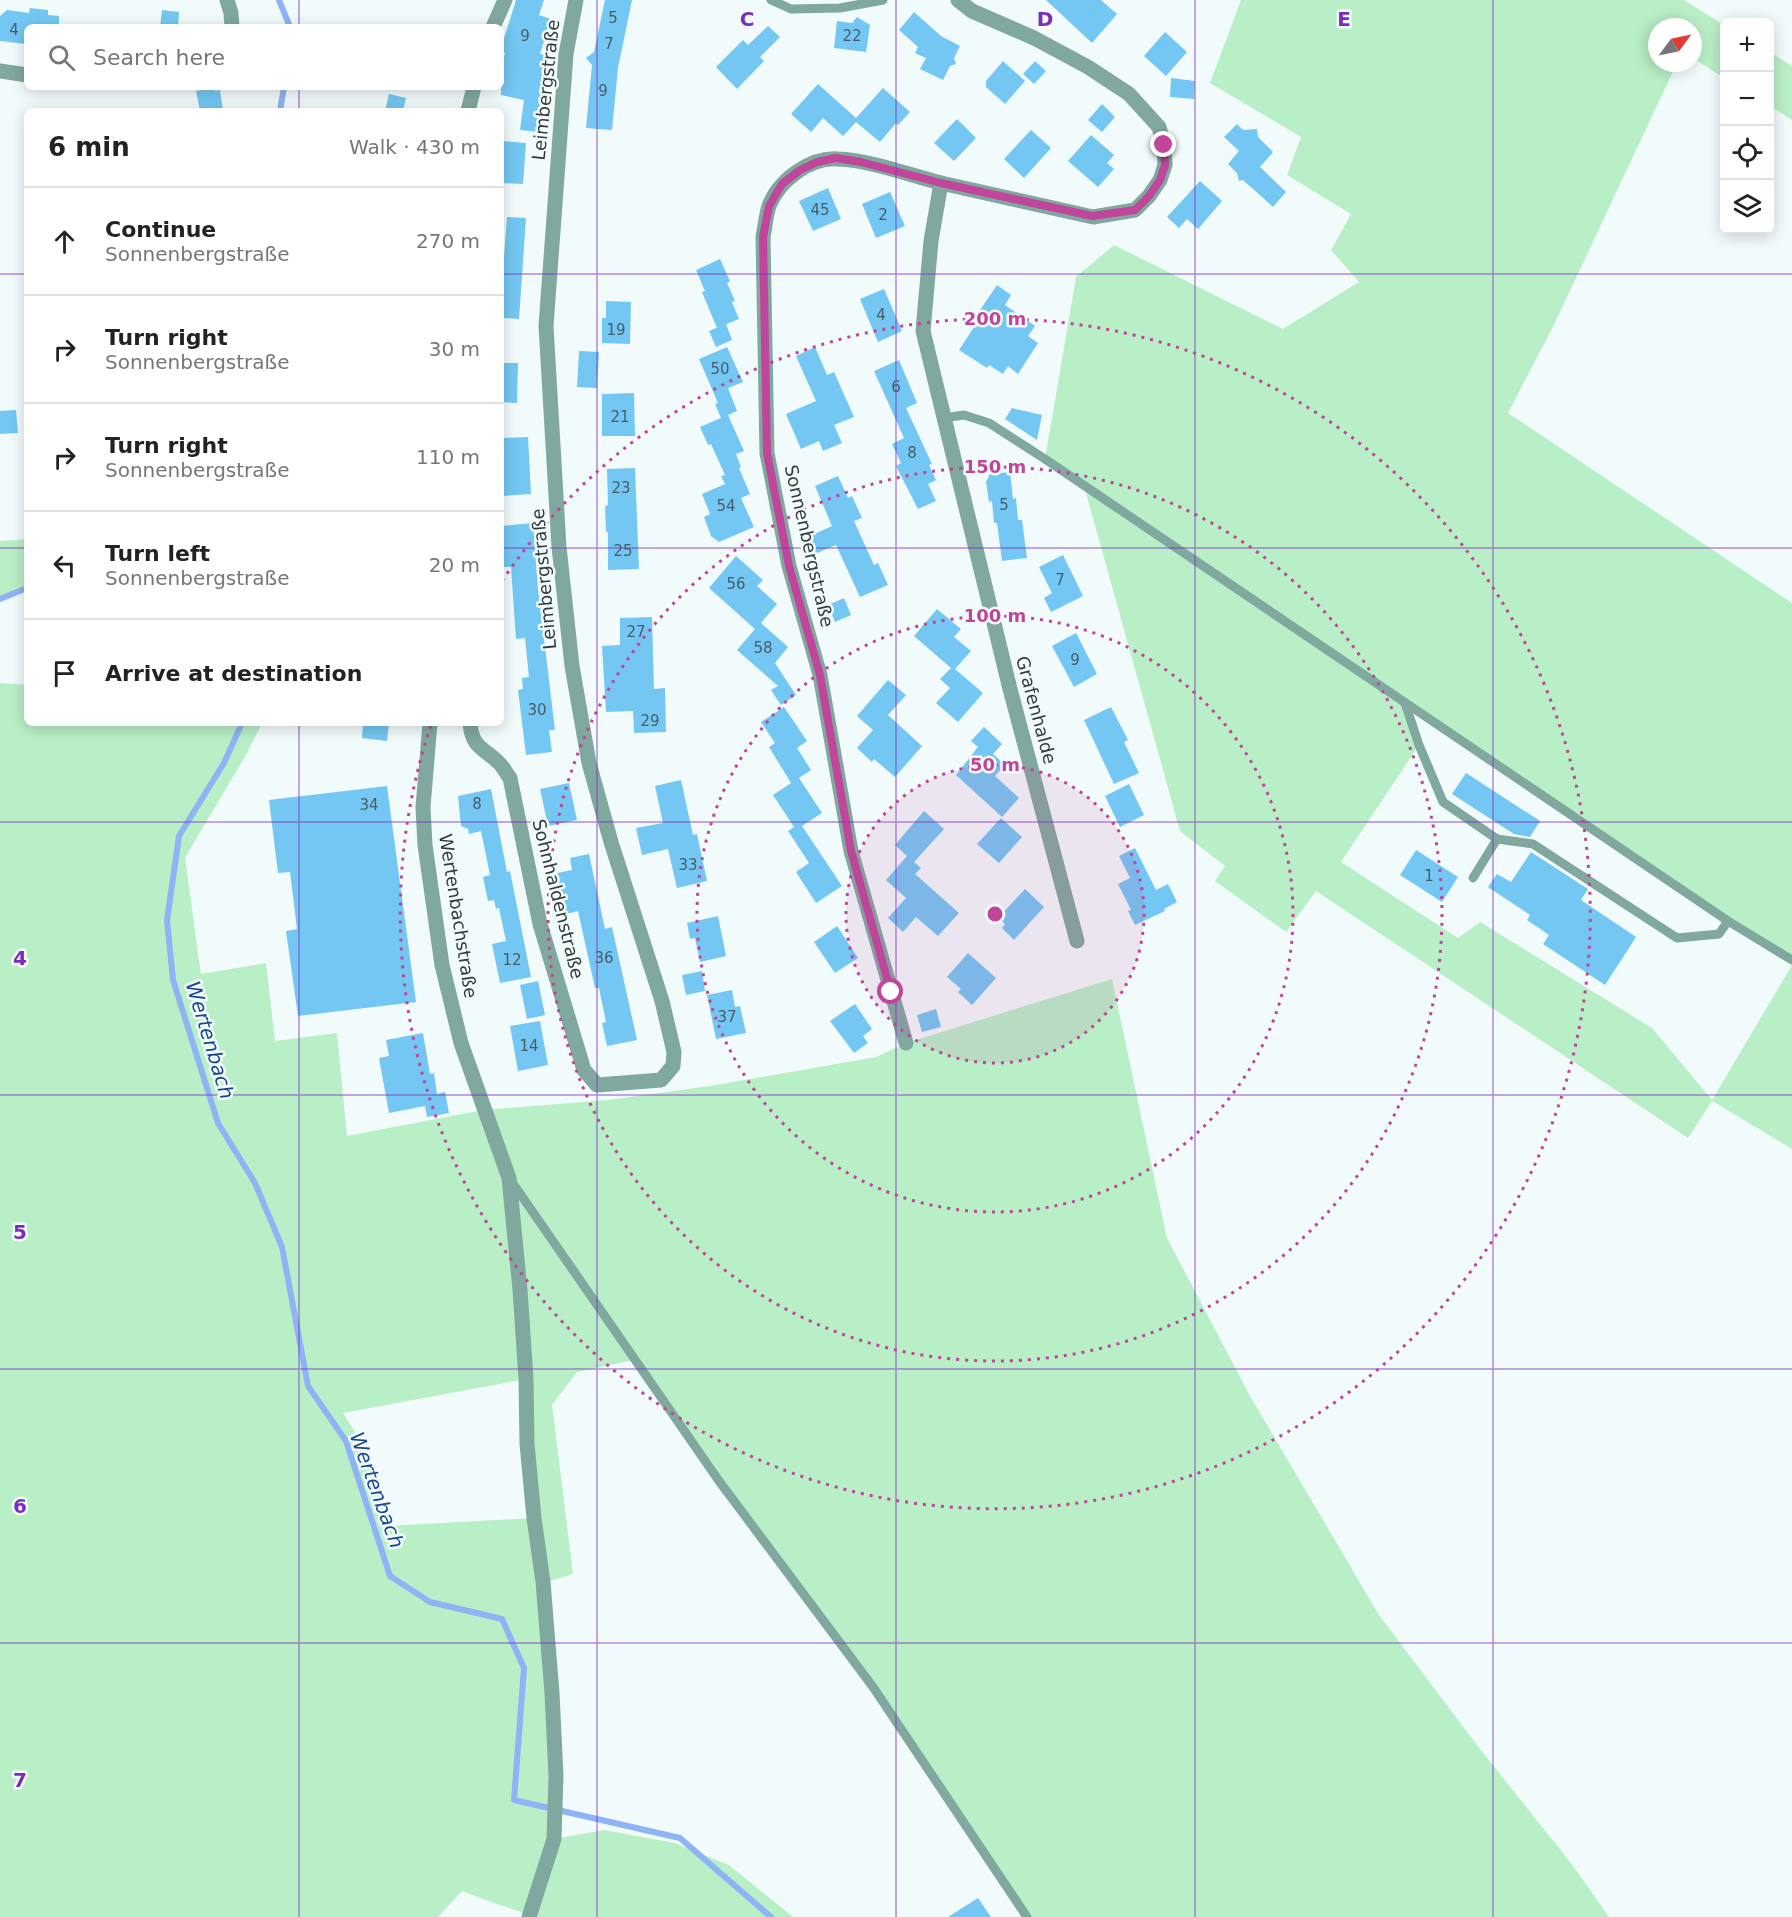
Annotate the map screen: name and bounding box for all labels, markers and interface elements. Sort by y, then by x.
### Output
text: C [740,7,754,31]
text: D [1037,7,1053,31]
text: E [1337,7,1351,31]
house number: 5 [608,9,618,27]
street label: Leimbergstraße [528,18,563,161]
north arrow [1648,18,1702,72]
map controls [1720,18,1774,234]
button: + [1720,18,1774,72]
house number: 4 [9,21,19,39]
search box [24,24,504,90]
house number: 9 [520,27,530,45]
house number: 22 [842,27,862,45]
house number: 7 [604,35,614,53]
icon: search [45,41,78,74]
text: Search here [93,45,225,70]
button: − [1720,72,1774,126]
house number: 9 [598,82,608,100]
button: locate [1720,126,1774,180]
route end [1150,131,1176,157]
text: 6 min [48,132,130,162]
text: Walk · 430 m [349,135,480,159]
button: layers [1720,180,1774,234]
house number: 45 [810,201,830,219]
house number: 2 [878,206,888,224]
text: Continue [105,217,216,242]
icon: ahead [48,225,81,258]
text: 270 m [416,229,480,253]
text: Sonnenbergstraße [105,242,289,266]
house number: 4 [876,306,886,324]
text: 200 m [964,308,1026,329]
house number: 19 [606,321,626,339]
text: Turn right [105,325,228,350]
icon: right [48,333,81,366]
text: 30 m [429,337,480,361]
text: Sonnenbergstraße [105,350,289,374]
house number: 50 [710,360,730,378]
house number: 6 [891,378,901,396]
house number: 21 [610,408,630,426]
text: Turn right [105,433,228,458]
icon: right [48,441,81,474]
house number: 8 [907,444,917,462]
text: 110 m [416,445,480,469]
text: 150 m [964,456,1026,477]
text: Sonnenbergstraße [105,458,289,482]
street label: Sonnenbergstraße [781,463,838,629]
house number: 23 [611,479,631,497]
house number: 5 [999,496,1009,514]
house number: 54 [716,497,736,515]
street label: Leimbergstraße [527,508,560,650]
text: Turn left [105,541,210,566]
house number: 25 [613,542,633,560]
icon: left [48,549,81,582]
text: 20 m [429,553,480,577]
text: Sonnenbergstraße [105,566,289,590]
house number: 7 [1055,571,1065,589]
house number: 56 [726,575,746,593]
text: 100 m [964,605,1026,626]
house number: 27 [626,623,646,641]
house number: 58 [753,639,773,657]
house number: 9 [1070,651,1080,669]
street label: Grafenhalde [1012,653,1061,766]
icon: arrive [48,657,81,690]
text: Arrive at destination [105,661,362,686]
house number: 30 [527,701,547,719]
house number: 29 [640,712,660,730]
text: 50 m [970,754,1020,775]
house number: 8 [472,795,482,813]
house number: 34 [359,796,379,814]
street label: Sohnhaldenstraße [528,817,588,981]
street label: Wertenbachstraße [435,832,482,999]
house number: 33 [678,856,698,874]
house number: 1 [1424,867,1434,885]
centre of rings [985,904,1005,924]
text: 4 [13,946,27,970]
house number: 36 [594,949,614,967]
house number: 12 [502,951,522,969]
water label: Wertenbach [181,978,239,1102]
route start [877,978,903,1004]
house number: 37 [717,1008,737,1026]
house number: 14 [519,1037,539,1055]
text: 5 [13,1220,27,1244]
water label: Wertenbach [345,1429,409,1551]
text: 6 [13,1494,27,1518]
text: 7 [13,1768,27,1792]

